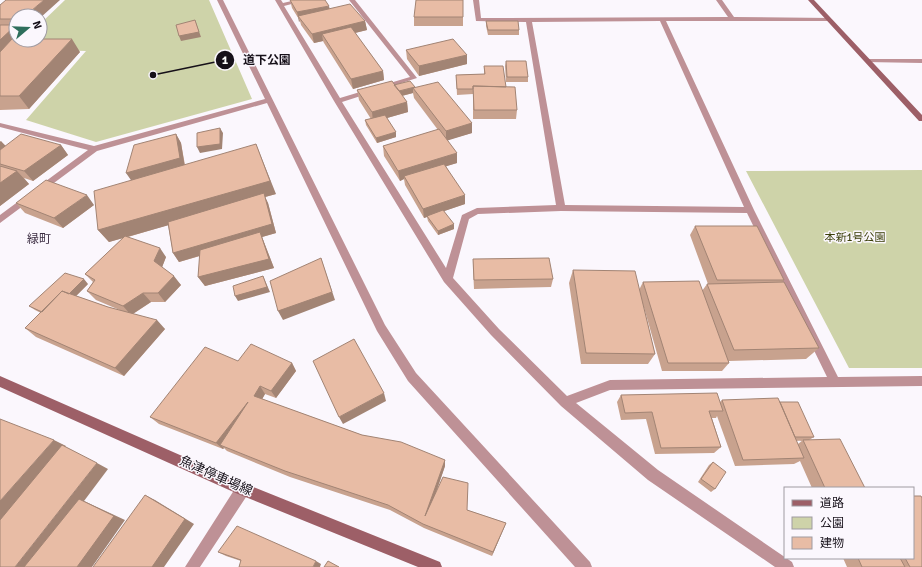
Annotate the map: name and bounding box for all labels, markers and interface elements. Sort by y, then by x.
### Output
north arrow [8,8,48,48]
text: N [30,19,44,31]
callout: 道下公園 [215,48,299,72]
text: 1 [222,53,229,68]
text: 道下公園 [243,53,291,68]
park label: 本新1号公園 [825,231,885,244]
district label: 緑町 [27,232,51,247]
street label: 魚津停車場線 [177,453,255,499]
legend [784,487,914,559]
text: 道路 [820,496,844,511]
text: 公園 [820,516,844,531]
text: 建物 [820,536,844,551]

